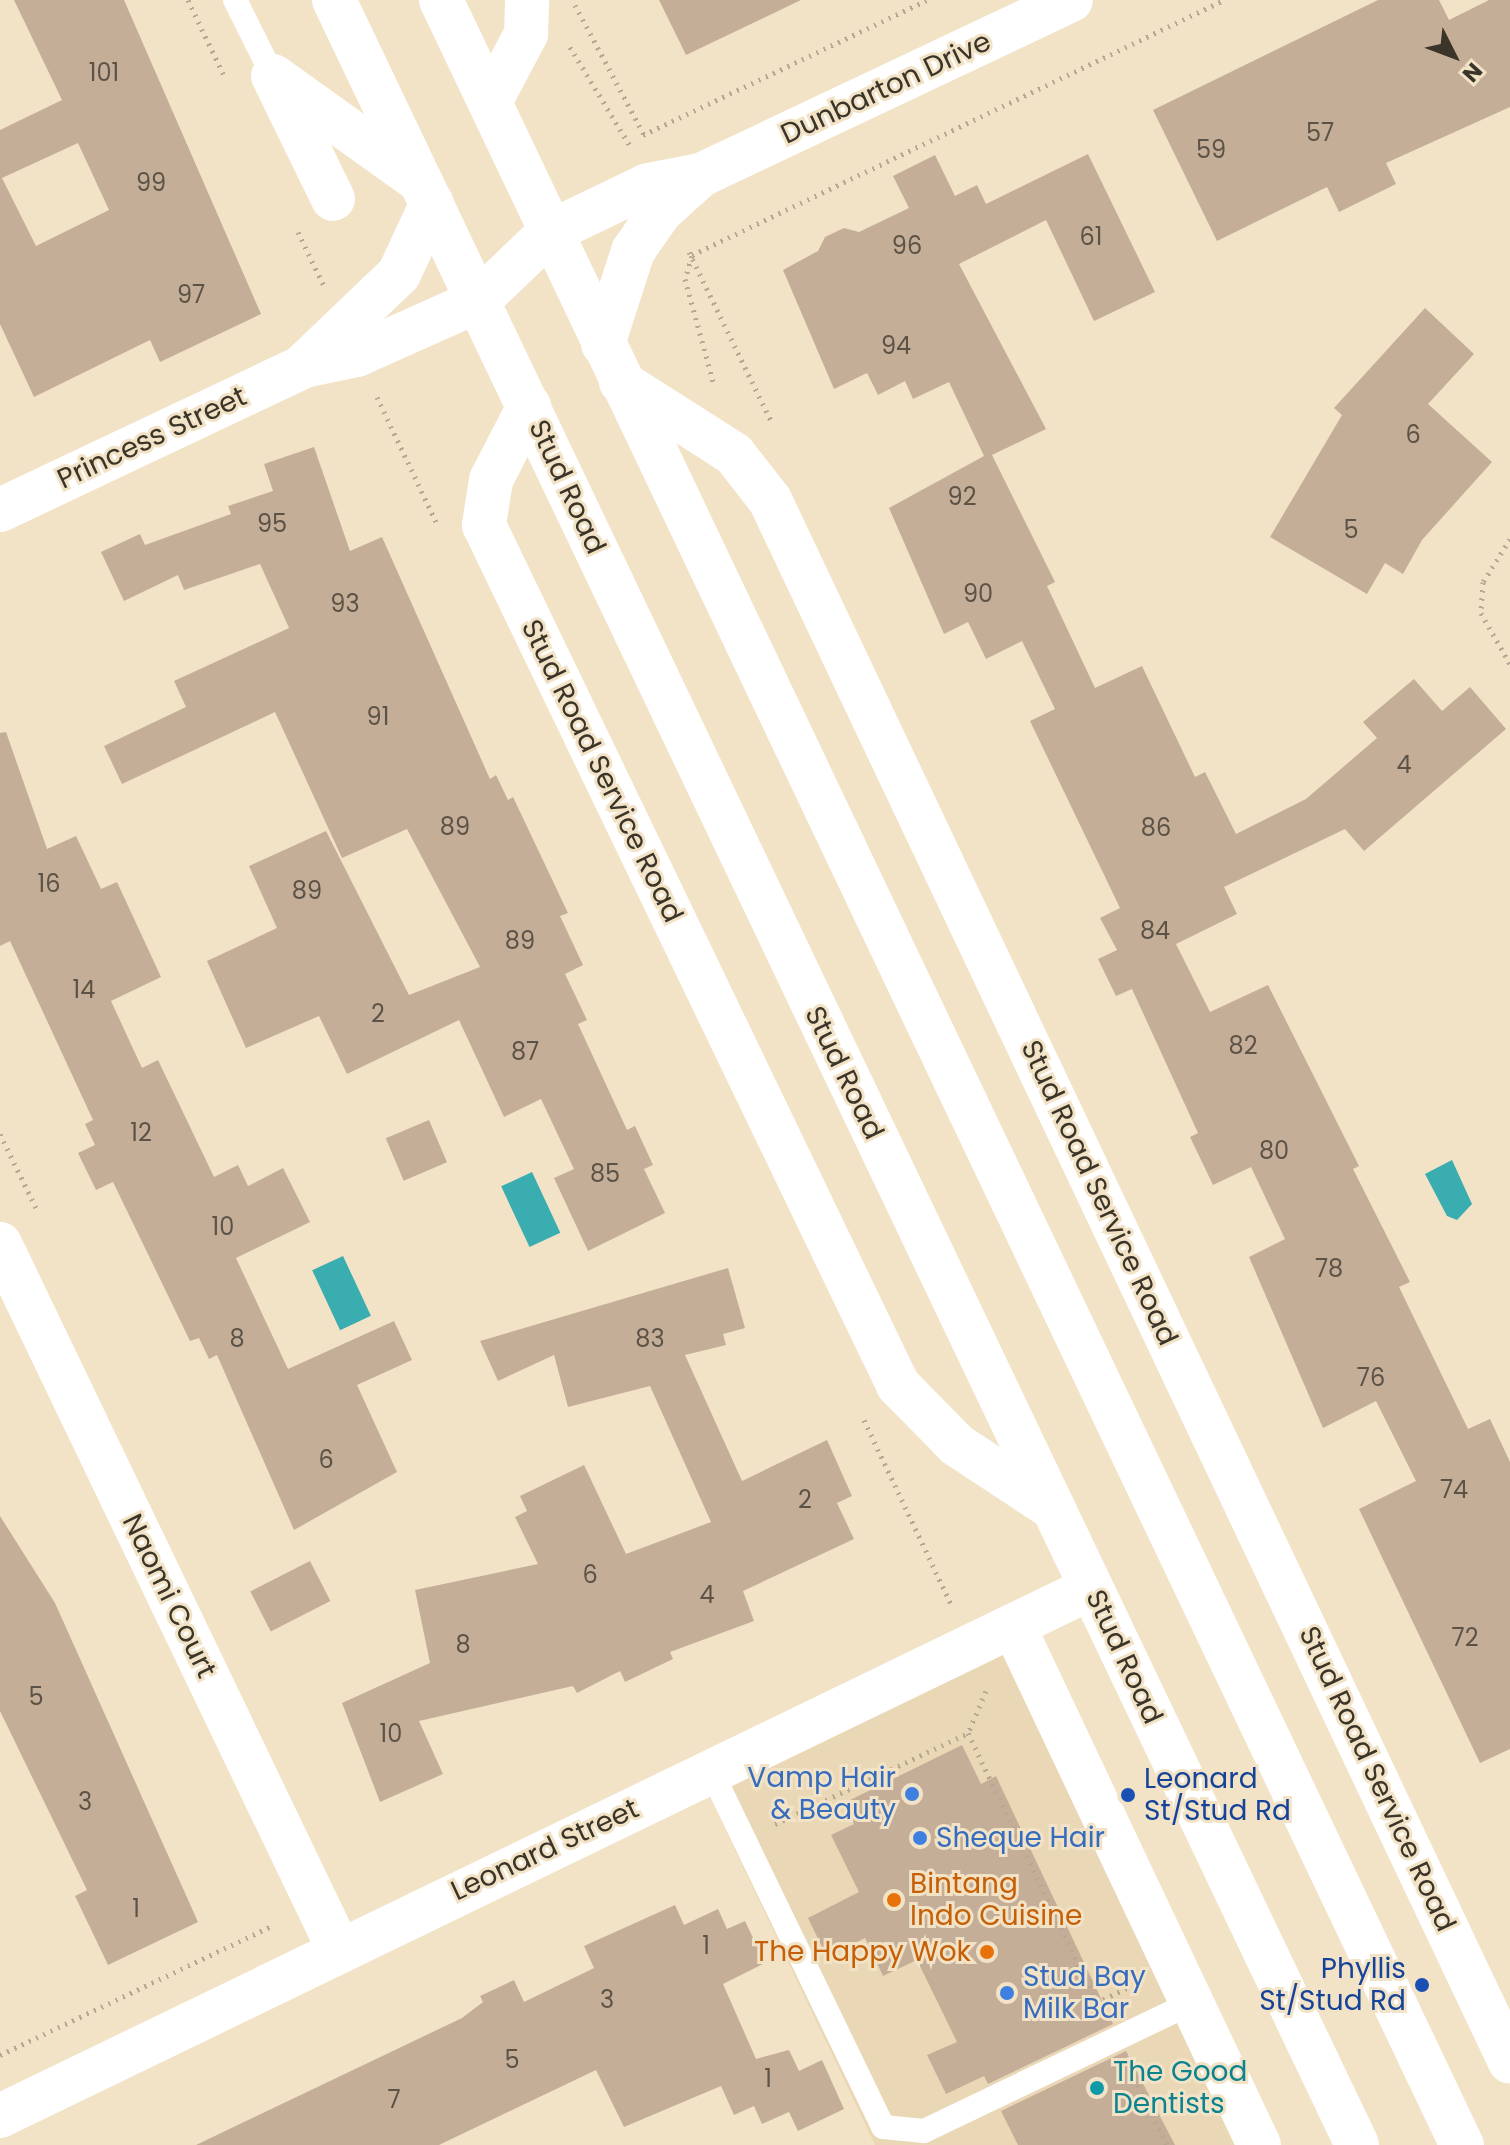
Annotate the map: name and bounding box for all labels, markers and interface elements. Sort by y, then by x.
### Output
north arrow [1414,16,1494,96]
street label: Dunbarton Drive [776,25,996,151]
text: N [1455,56,1489,89]
house number: 101 [89,59,119,87]
house number: 57 [1306,119,1334,147]
house number: 59 [1196,136,1226,164]
house number: 99 [136,169,166,197]
house number: 61 [1080,223,1102,251]
house number: 96 [892,232,922,260]
house number: 97 [177,281,205,309]
house number: 94 [881,332,911,360]
street label: Princess Street [52,380,252,496]
street label: Stud Road [521,415,613,559]
house number: 6 [1405,421,1421,449]
house number: 92 [948,483,976,511]
house number: 95 [257,510,287,538]
house number: 5 [1343,516,1359,544]
house number: 90 [963,580,993,608]
house number: 93 [330,590,360,618]
street label: Stud Road Service Road [514,614,690,928]
house number: 91 [367,703,389,731]
house number: 4 [1396,751,1412,779]
house number: 89 [440,813,470,841]
house number: 86 [1141,814,1171,842]
house number: 16 [38,870,60,898]
house number: 89 [292,877,322,905]
house number: 84 [1140,917,1170,945]
house number: 89 [505,927,535,955]
house number: 14 [73,976,95,1004]
house number: 2 [371,1000,385,1028]
street label: Stud Road [797,1001,891,1145]
house number: 82 [1229,1032,1257,1060]
street label: Stud Road Service Road [1013,1035,1185,1351]
house number: 87 [511,1038,539,1066]
house number: 12 [130,1119,152,1147]
house number: 80 [1259,1137,1289,1165]
house number: 85 [590,1160,620,1188]
house number: 10 [212,1213,234,1241]
house number: 78 [1315,1255,1343,1283]
house number: 8 [229,1325,245,1353]
house number: 83 [635,1325,665,1353]
house number: 76 [1357,1364,1385,1392]
house number: 6 [318,1446,334,1474]
house number: 74 [1440,1476,1468,1504]
house number: 2 [798,1486,812,1514]
street label: Naomi Court [115,1509,223,1683]
house number: 6 [582,1561,598,1589]
house number: 4 [699,1581,715,1609]
street label: Stud Road [1078,1585,1170,1729]
street label: Stud Road Service Road [1291,1621,1463,1937]
house number: 72 [1452,1624,1478,1652]
house number: 8 [455,1631,471,1659]
house number: 5 [28,1683,44,1711]
house number: 10 [380,1720,402,1748]
place label: Vamp Hair & Beauty [747,1761,896,1827]
place label: Leonard St/Stud Rd [1144,1762,1291,1828]
marker: Vamp Hair & Beauty [903,1785,921,1803]
marker: Leonard St/Stud Rd [1119,1786,1137,1804]
house number: 3 [78,1788,92,1816]
street label: Leonard Street [446,1792,644,1908]
place label: Sheque Hair [936,1821,1105,1855]
marker: Sheque Hair [911,1829,929,1847]
place label: Bintang Indo Cuisine [910,1867,1082,1933]
marker: Bintang Indo Cuisine [885,1891,903,1909]
house number: 1 [132,1895,140,1923]
house number: 1 [702,1932,710,1960]
place label: The Happy Wok [754,1935,971,1969]
marker: The Happy Wok [978,1943,996,1961]
place label: Phyllis St/Stud Rd [1259,1952,1406,2018]
place label: Stud Bay Milk Bar [1023,1960,1146,2026]
marker: Phyllis St/Stud Rd [1413,1976,1431,1994]
marker: Stud Bay Milk Bar [998,1984,1016,2002]
house number: 3 [600,1986,614,2014]
house number: 5 [504,2046,520,2074]
place label: The Good Dentists [1113,2055,1247,2121]
house number: 1 [764,2065,772,2093]
marker: The Good Dentists [1088,2079,1106,2097]
house number: 7 [387,2086,401,2114]

